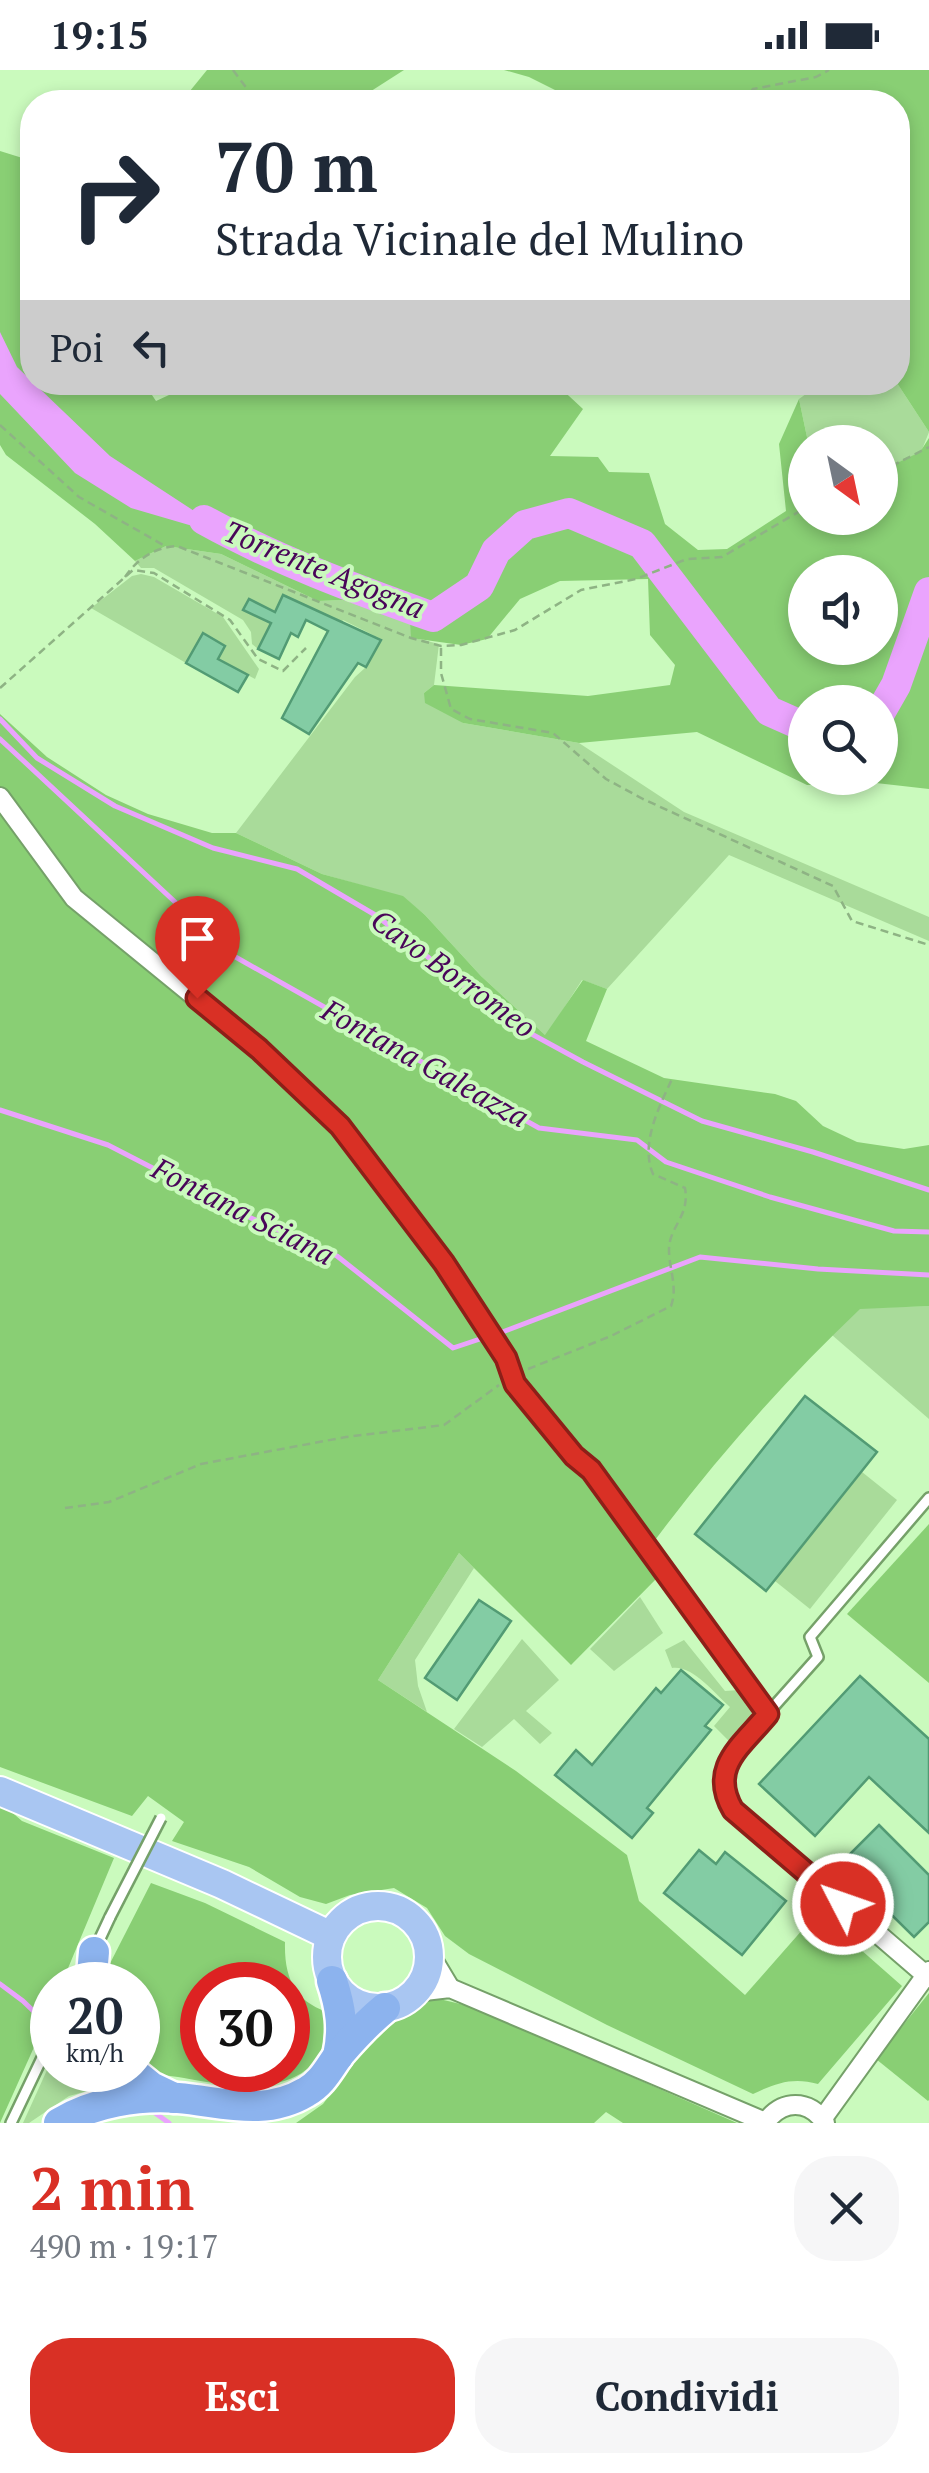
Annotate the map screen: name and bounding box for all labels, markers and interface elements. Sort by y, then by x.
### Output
text: 19:15 [50,10,149,60]
text: 70 m [215,119,378,212]
icon: right [50,130,180,260]
text: Strada Vicinale del Mulino [215,208,744,268]
icon: left [124,320,179,375]
text: Poi [50,323,104,373]
north arrow [788,425,898,535]
map controls [788,425,898,795]
water label: Torrente Agogna [218,511,431,627]
button: sound [788,555,898,665]
button: search [788,685,898,795]
pin [155,896,240,999]
water label: Cavo Borromeo [363,900,544,1047]
icon: arrive [170,911,225,966]
water label: Fontana Galeazza [314,989,536,1137]
water label: Fontana Sciana [145,1148,341,1274]
position arrow [791,1852,895,1956]
speed limit sign: 30 [180,1962,310,2092]
text: 20 [67,1982,123,2048]
text: km/h [66,2036,124,2069]
text: 2 min [30,2148,194,2227]
button: close [794,2156,899,2261]
text: 490 m · 19:17 [30,2225,218,2267]
button: Esci [30,2338,455,2453]
button: Condividi [475,2338,899,2453]

